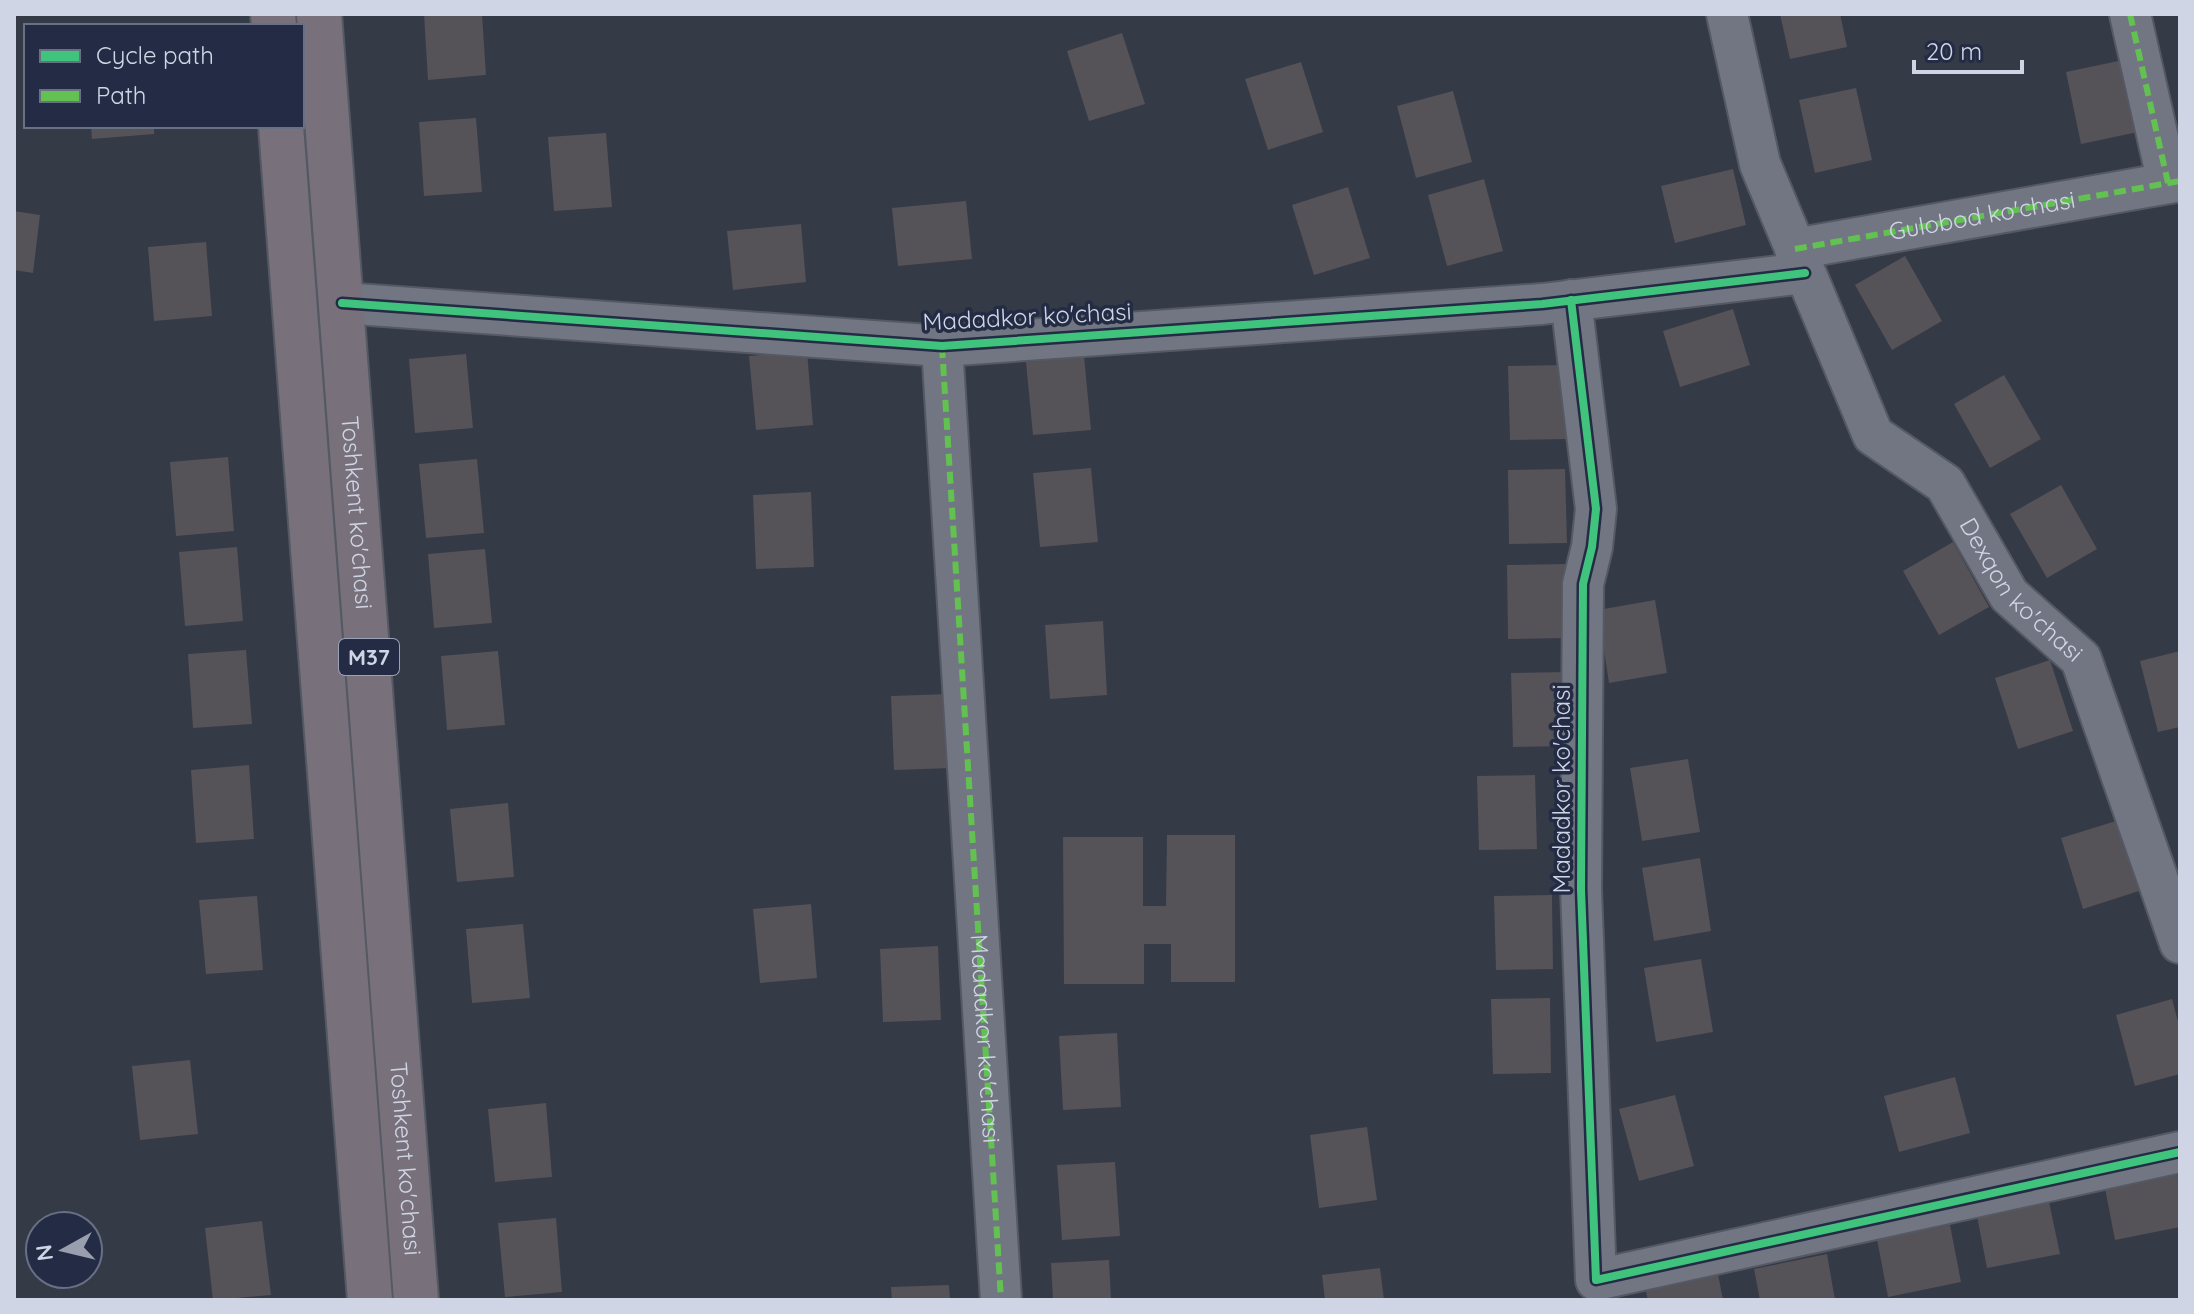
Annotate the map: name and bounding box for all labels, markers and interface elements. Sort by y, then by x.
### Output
legend [24,24,304,128]
scale bar [1914,24,2022,74]
text: 20 m [1926,36,1982,66]
text: Cycle path [96,40,214,70]
text: Path [96,80,147,110]
street label: Gulobod ko'chasi [1886,184,2077,246]
street label: Madadkor ko'chasi [922,296,1132,336]
street label: Toshkent ko'chasi [335,415,380,610]
street label: Dexqon ko'chasi [1954,512,2090,668]
road number: M37 [339,639,399,675]
street label: Madadkor ko'chasi [1546,684,1576,894]
street label: Madadkor ko'chasi [964,933,1007,1144]
street label: Toshkent ko'chasi [384,1061,429,1257]
north arrow [24,1210,104,1290]
text: N [29,1243,59,1263]

